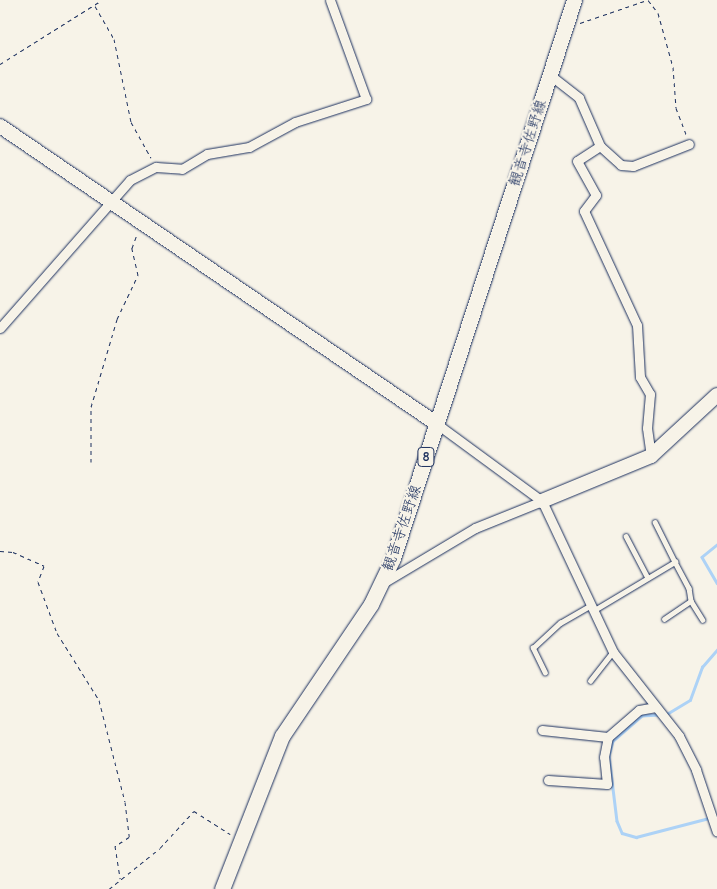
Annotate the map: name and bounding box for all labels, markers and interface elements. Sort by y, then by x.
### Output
street label: 観音寺佐野線 [506,97,550,189]
road number: 8 [417,446,435,468]
street label: 観音寺佐野線 [379,483,425,573]

